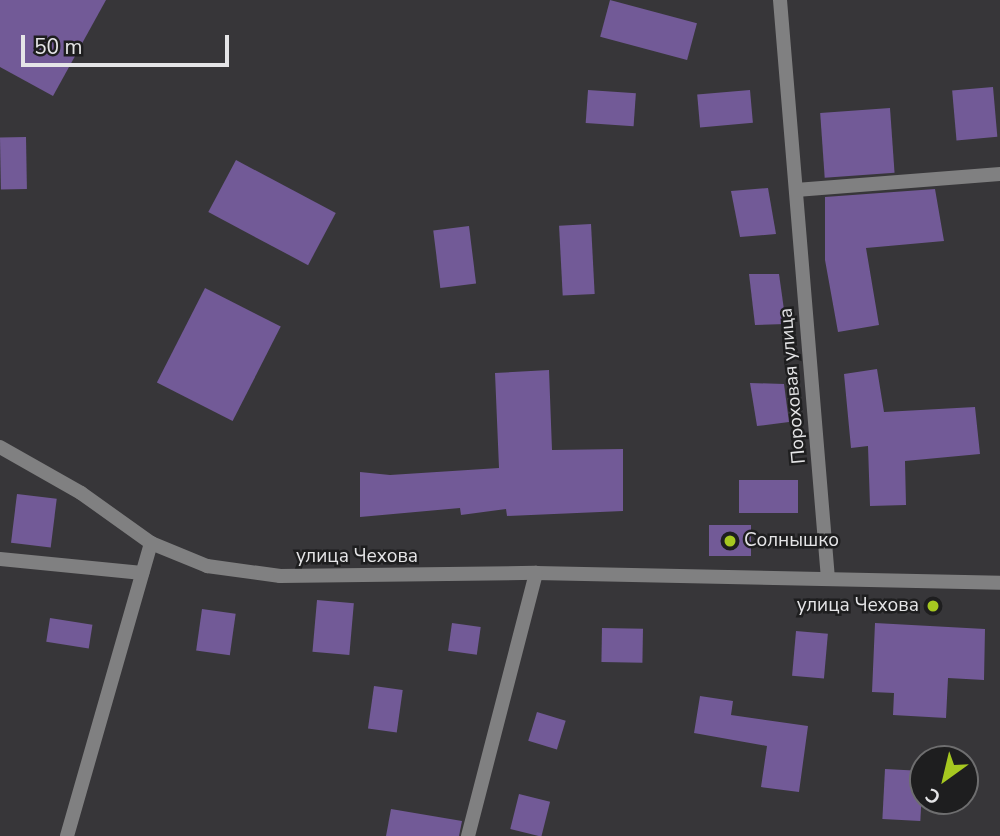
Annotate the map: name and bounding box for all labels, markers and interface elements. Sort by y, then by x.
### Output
scale bar [24,21,233,65]
text: 50 m [34,33,83,61]
street label: Пороховая улица [775,307,811,465]
place label: Солнышко [744,530,839,552]
marker: Солнышко [722,533,738,549]
street label: улица Чехова [296,546,418,568]
place label: улица Чехова [797,595,919,617]
marker: улица Чехова [925,598,941,614]
north arrow [909,745,979,815]
text: С [921,781,946,810]

